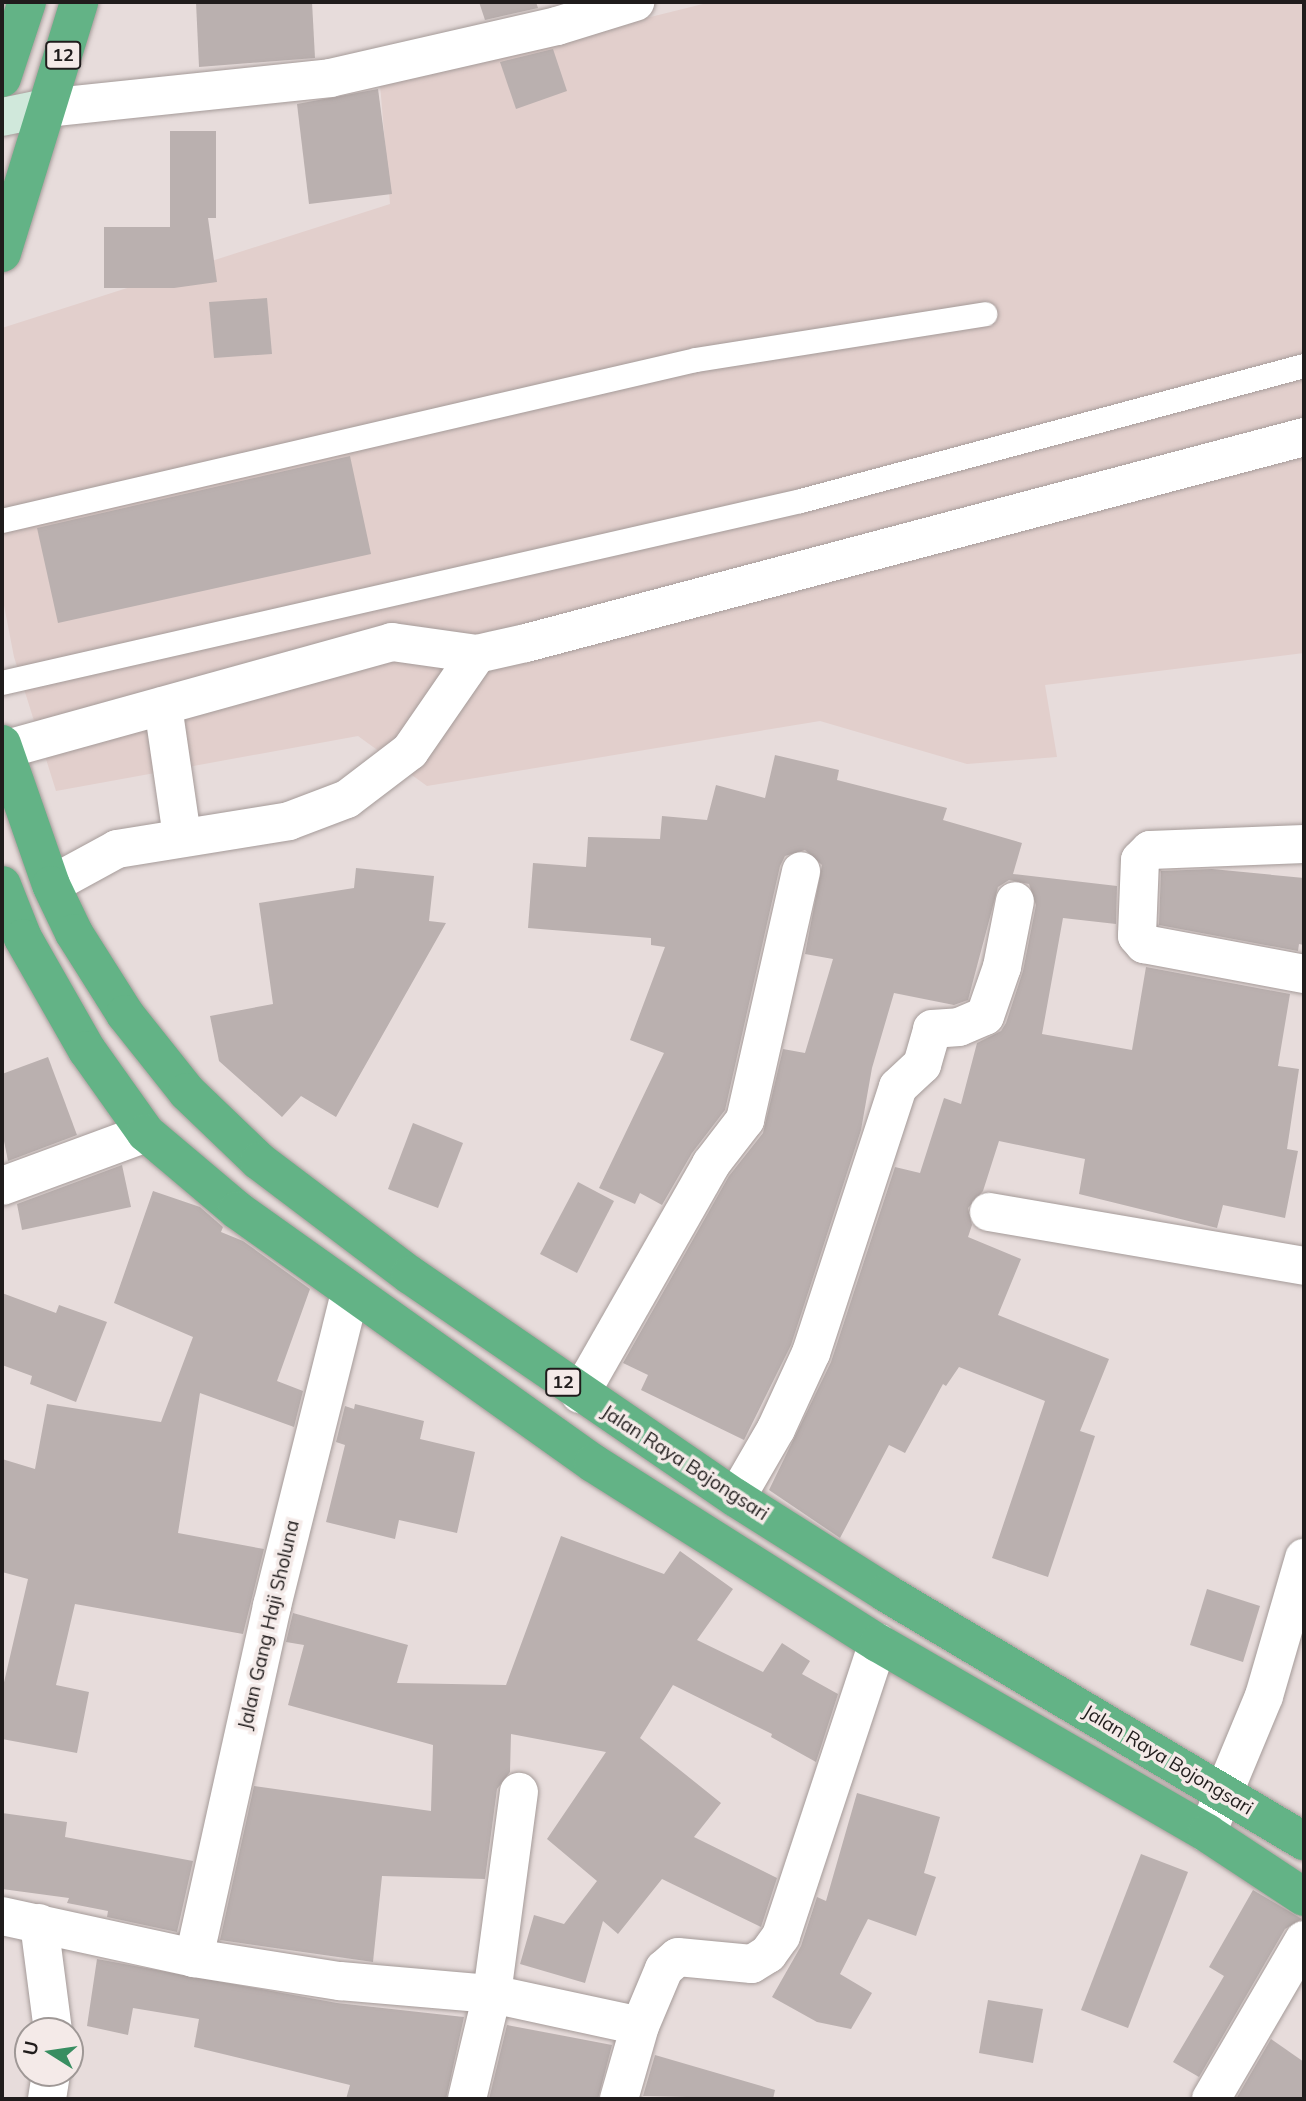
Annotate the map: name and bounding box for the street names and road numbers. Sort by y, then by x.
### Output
road number: 12 [44,40,82,70]
road number: 12 [544,1367,582,1396]
street label: Jalan Raya Bojongsari [597,1401,773,1525]
street label: Jalan Gang Haji Sholuna [234,1518,304,1732]
street label: Jalan Raya Bojongsari [1079,1700,1257,1820]

